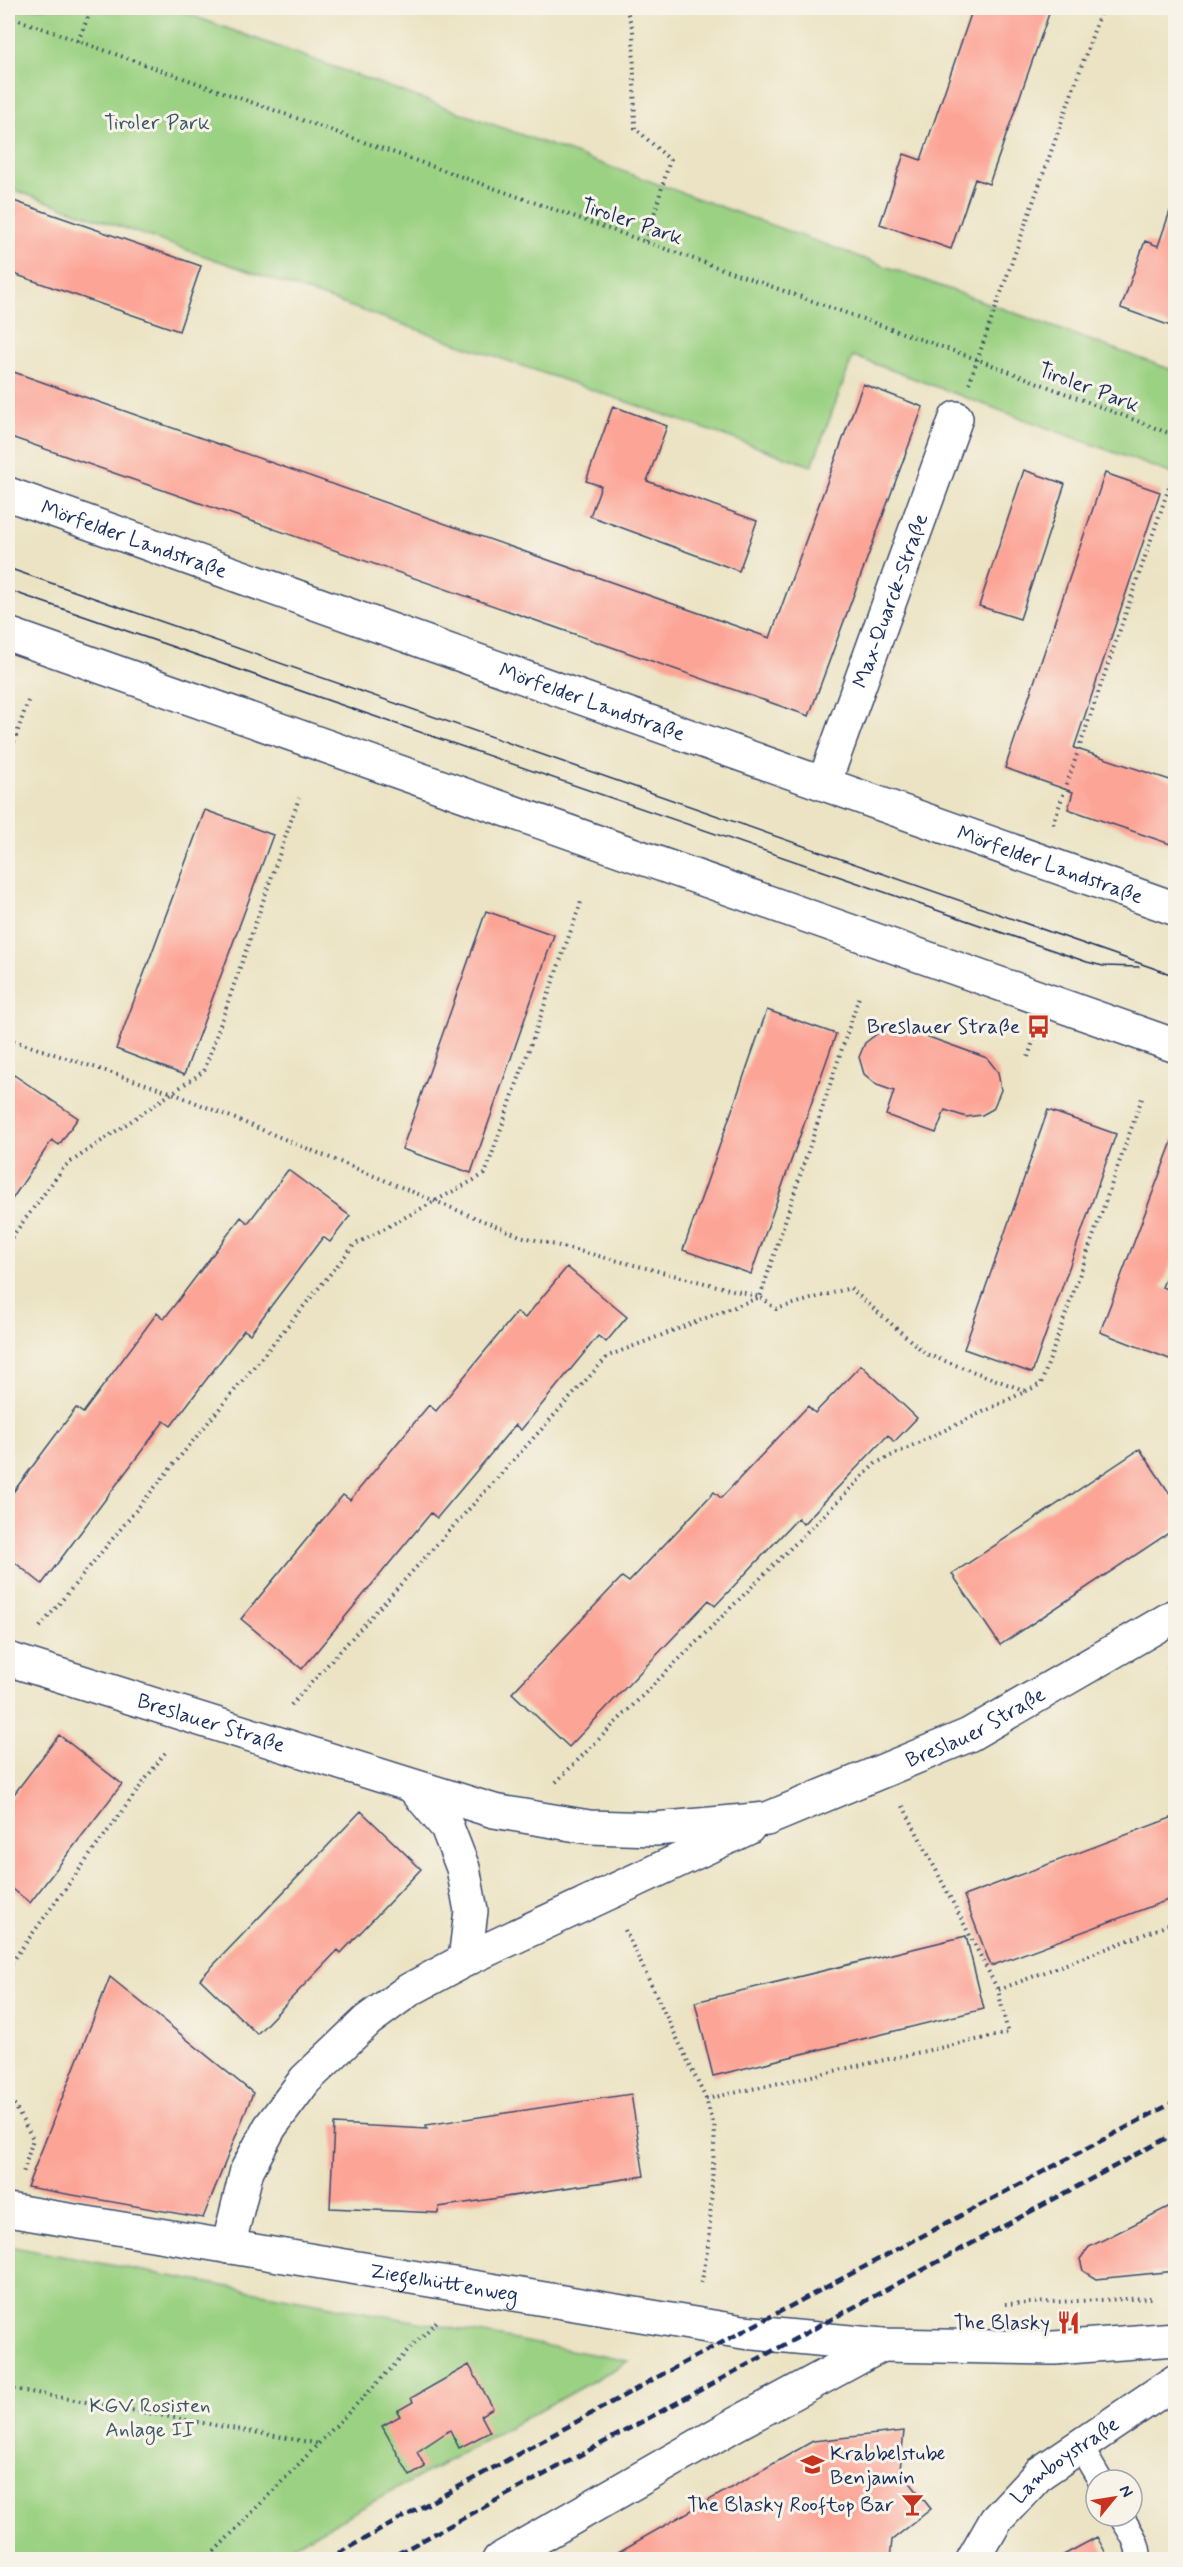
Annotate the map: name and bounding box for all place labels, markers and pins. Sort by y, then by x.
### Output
place label: Breslauer Straße [867,1013,1020,1041]
bus stop icon: Breslauer Straße [1025,1013,1051,1039]
place label: The Blasky [953,2309,1050,2337]
restaurant icon: The Blasky [1055,2309,1081,2335]
place label: Krabbelstube Benjamin [830,2440,945,2492]
school or university icon: Krabbelstube Benjamin [799,2452,825,2478]
place label: The Blasky Rooftop Bar [687,2491,894,2519]
bar icon: The Blasky Rooftop Bar [899,2491,925,2517]

